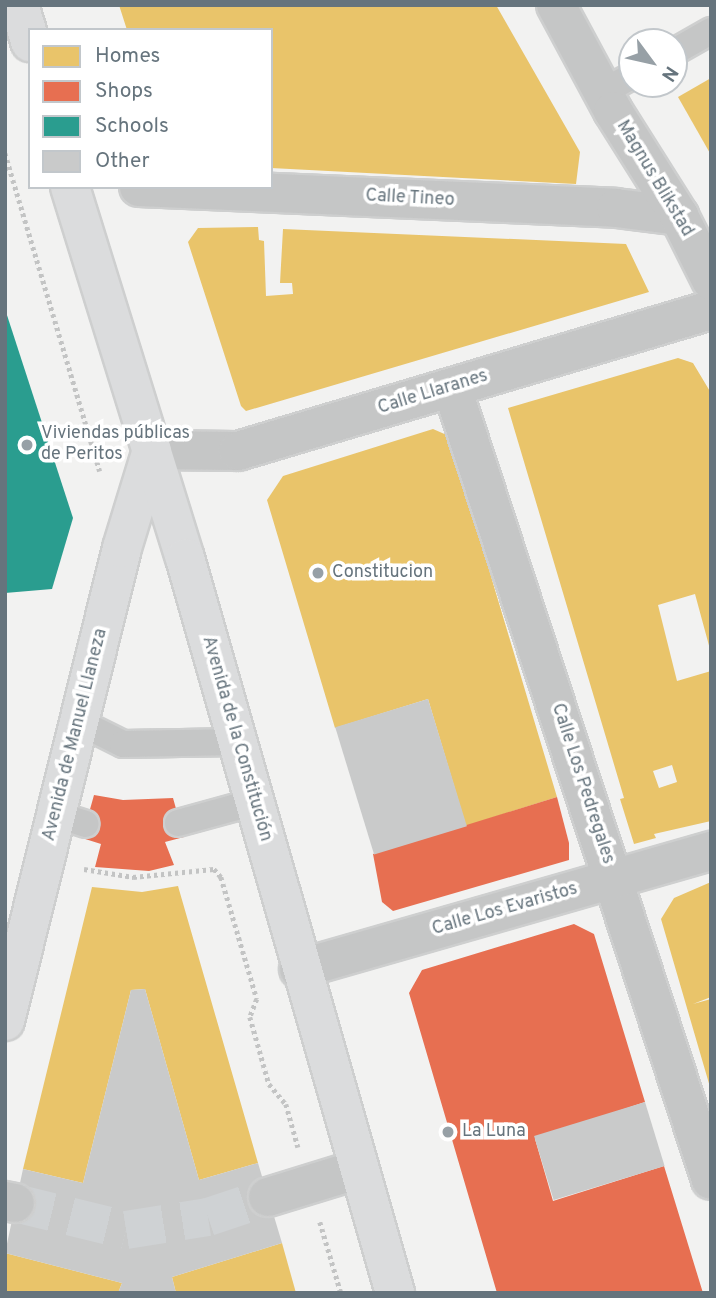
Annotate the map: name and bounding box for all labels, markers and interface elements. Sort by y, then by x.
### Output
legend [28,28,273,189]
north arrow [618,28,688,98]
text: Homes [95,43,160,70]
text: N [655,61,683,86]
text: Shops [95,78,153,105]
text: Schools [95,113,169,140]
street label: Magnus Blikstad [611,117,697,241]
text: Other [95,148,150,175]
street label: Calle Tineo [365,186,455,212]
street label: Calle Llaranes [376,366,490,420]
place label: Viviendas públicas de Peritos [41,424,190,466]
marker: Viviendas públicas de Peritos [19,437,35,453]
place label: Constitucion [332,562,433,584]
marker: Constitucion [310,565,326,581]
street label: Avenida de Manuel Llaneza [39,627,113,843]
street label: Avenida de la Constitución [196,634,276,844]
street label: Calle Los Pedregales [546,701,618,867]
street label: Calle Los Evaristos [430,879,580,941]
place label: La Luna [462,1121,526,1143]
marker: La Luna [440,1124,456,1140]

